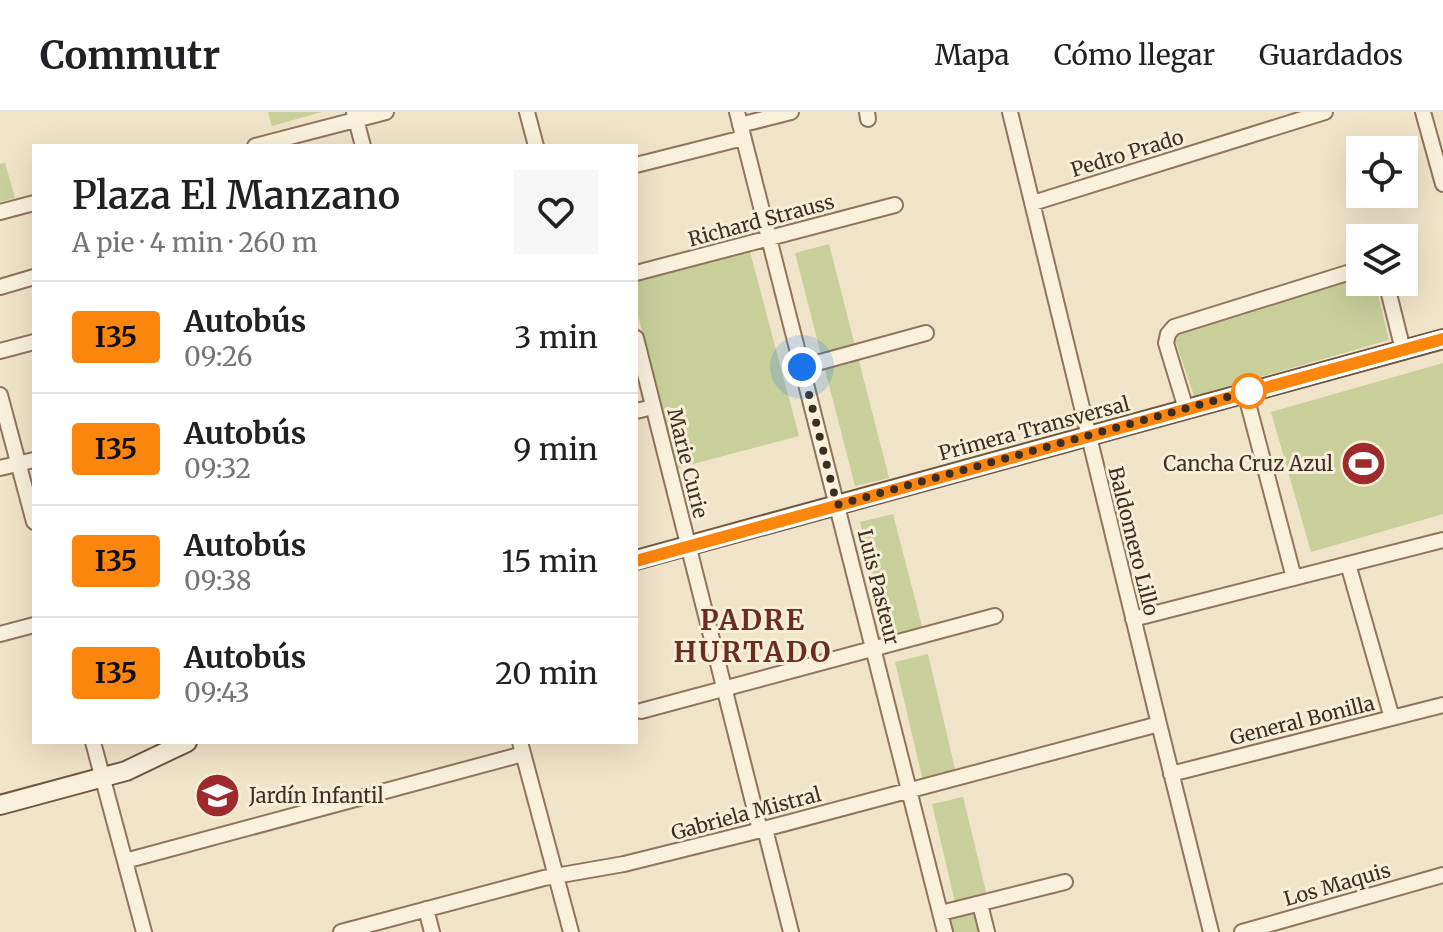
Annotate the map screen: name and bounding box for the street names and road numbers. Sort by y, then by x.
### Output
street label: Pedro Prado [1068,124,1187,182]
street label: Richard Strauss [685,188,837,252]
street label: Primera Transversal [936,390,1132,466]
street label: Marie Curie [662,405,714,521]
street label: Baldomero Lillo [1103,464,1165,618]
street label: Luis Pasteur [853,527,905,647]
street label: General Bonilla [1227,690,1377,750]
street label: Gabriela Mistral [668,781,824,845]
street label: Los Maquis [1281,857,1393,911]

